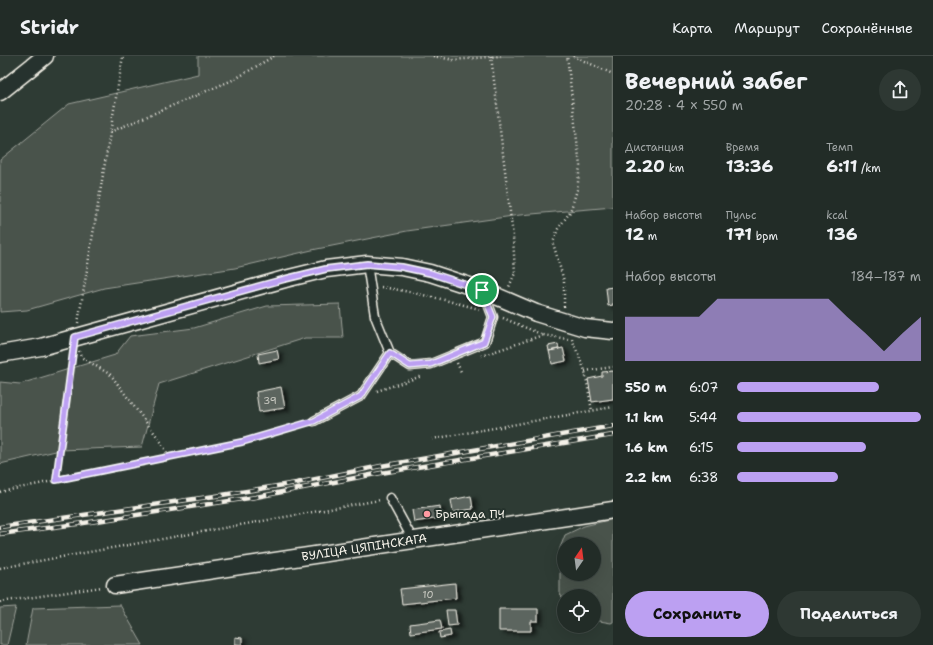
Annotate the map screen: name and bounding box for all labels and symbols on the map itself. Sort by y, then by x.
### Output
pin [465,273,499,307]
house number: 39 [263,394,277,407]
place label: Брыгада ПЧ [435,506,505,522]
marker: Брыгада ПЧ [422,509,432,519]
street label: ВУЛІЦА ЦЯПІНСКАГА [300,530,428,565]
north arrow [557,537,601,581]
house number: 10 [423,588,433,601]

